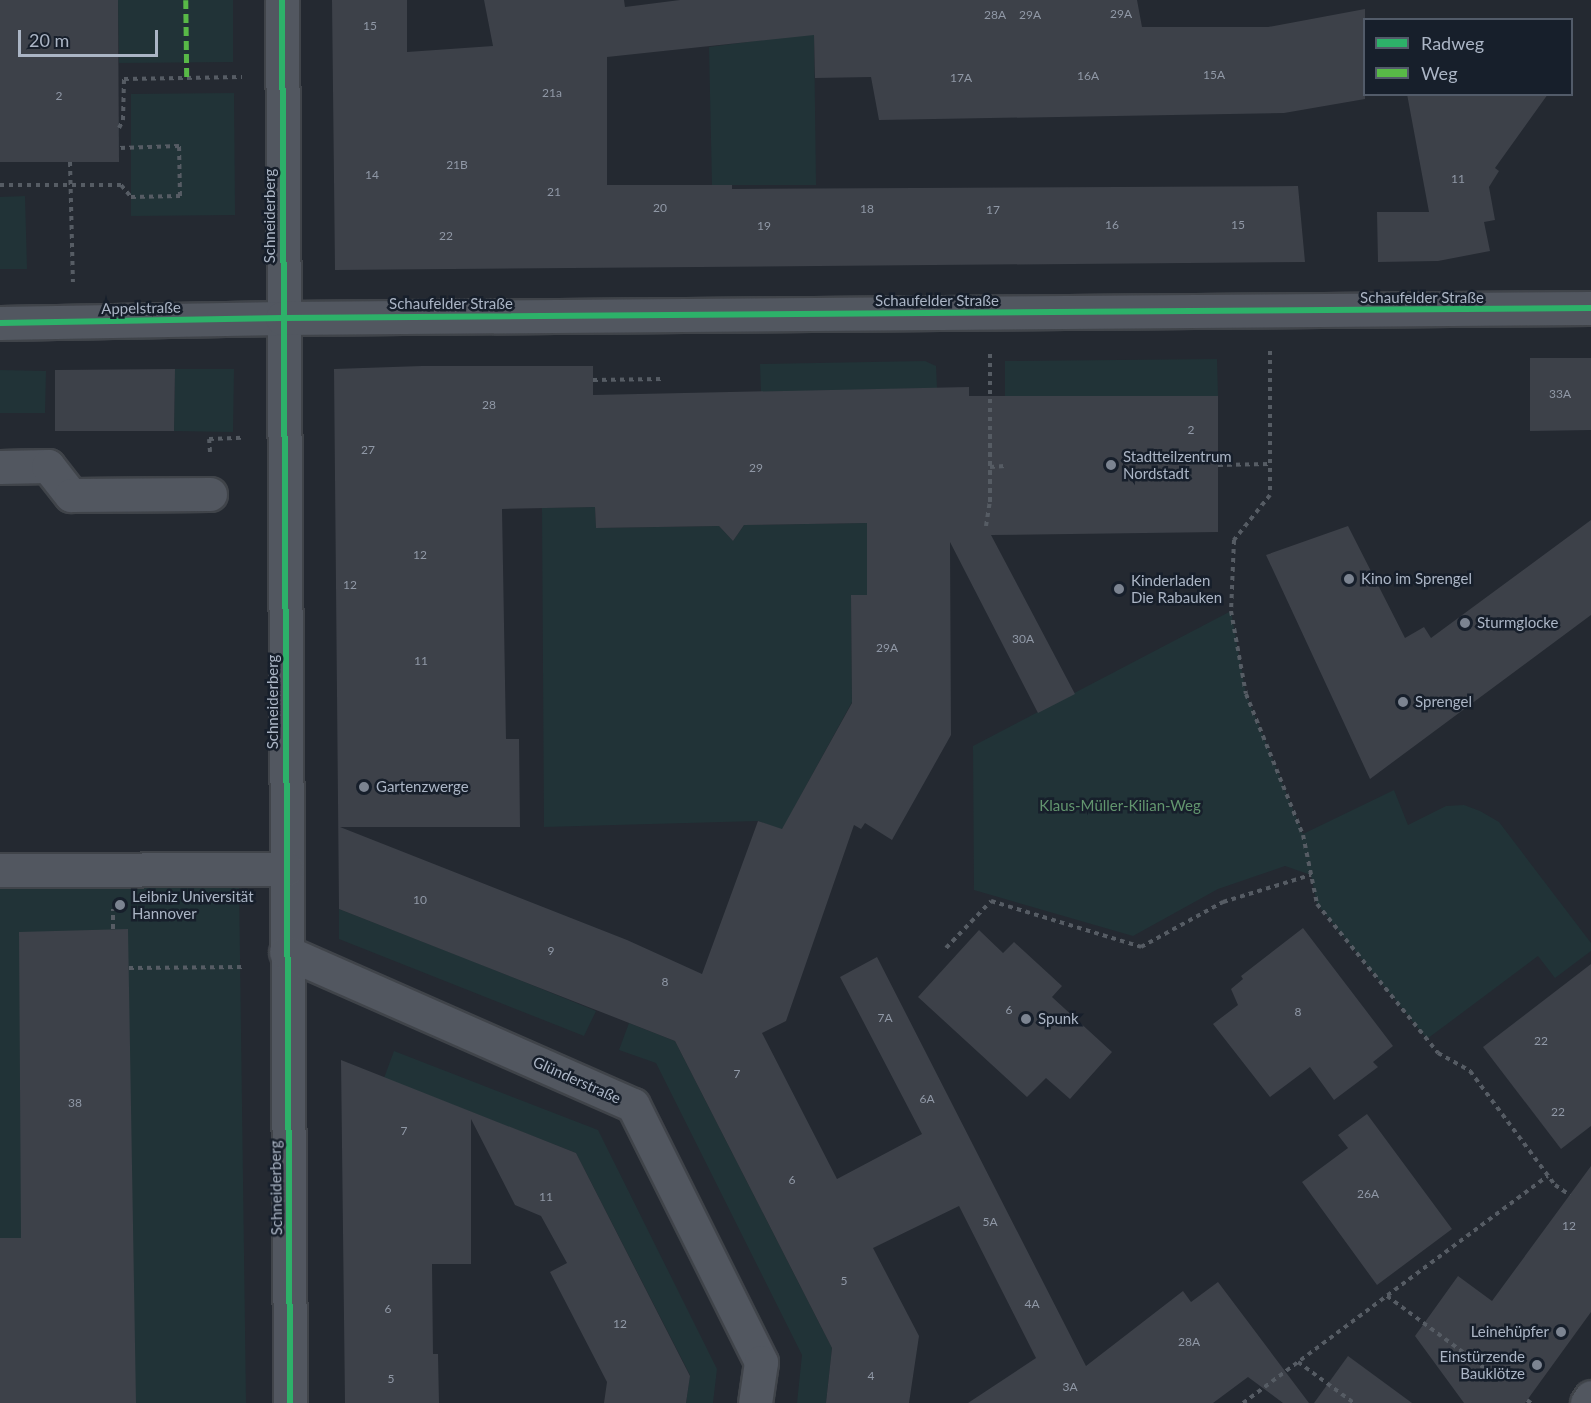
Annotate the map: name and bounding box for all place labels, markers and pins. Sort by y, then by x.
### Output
place label: Stadtteilzentrum Nordstadt [1123,447,1232,482]
marker: Stadtteilzentrum Nordstadt [1104,458,1118,472]
place label: Kino im Sprengel [1361,570,1472,588]
place label: Kinderladen Die Rabauken [1131,571,1222,606]
marker: Kino im Sprengel [1342,572,1356,586]
marker: Kinderladen Die Rabauken [1112,582,1126,596]
place label: Sturmglocke [1477,614,1558,632]
marker: Sturmglocke [1458,616,1472,630]
place label: Sprengel [1415,693,1472,711]
marker: Sprengel [1396,695,1410,709]
place label: Gartenzwerge [376,778,469,796]
marker: Gartenzwerge [357,780,371,794]
place label: Leibniz Universität Hannover [132,887,254,922]
marker: Leibniz Universität Hannover [113,898,127,912]
place label: Spunk [1038,1010,1079,1028]
marker: Spunk [1019,1012,1033,1026]
place label: Leinehüpfer [1471,1323,1549,1341]
marker: Leinehüpfer [1554,1325,1568,1339]
place label: Einstürzende Bauklötze [1439,1347,1525,1382]
marker: Einstürzende Bauklötze [1530,1358,1544,1372]

